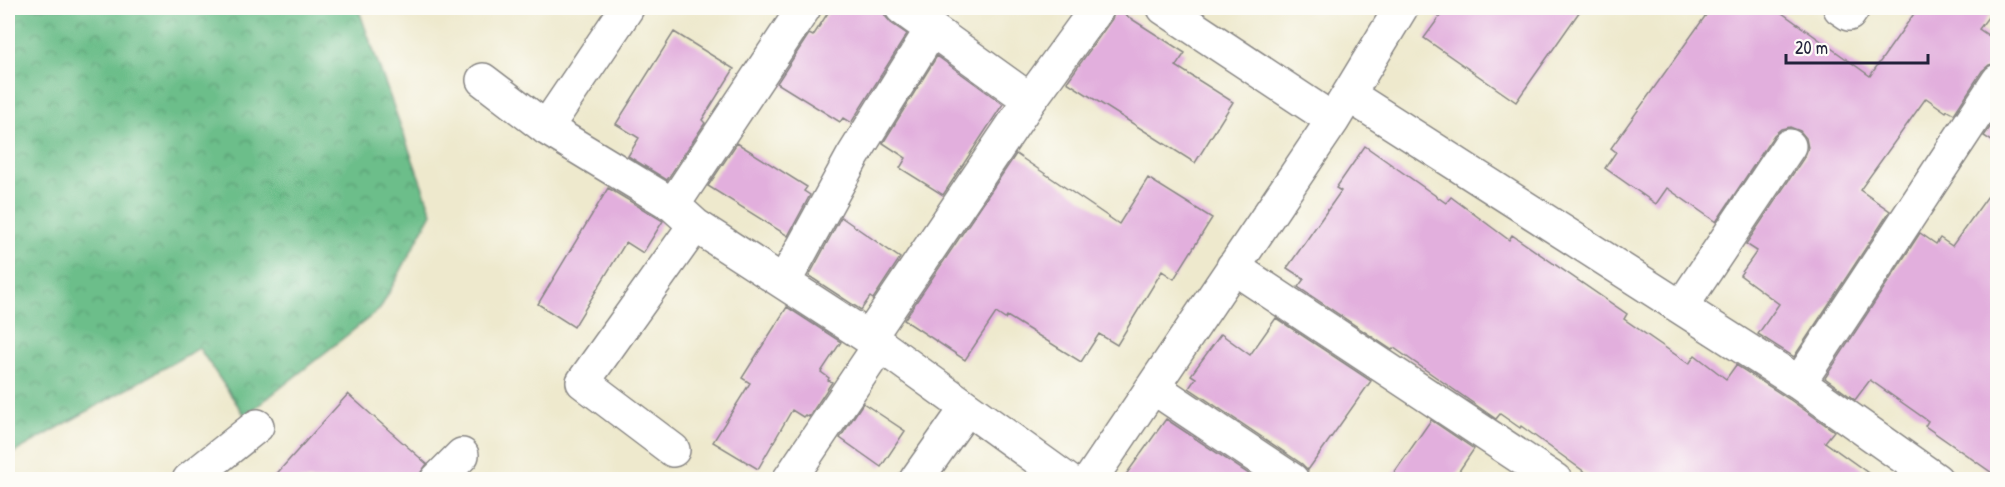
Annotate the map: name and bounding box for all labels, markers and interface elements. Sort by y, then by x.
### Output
scale bar [1786,27,1928,65]
text: 20 m [1795,35,1828,60]

